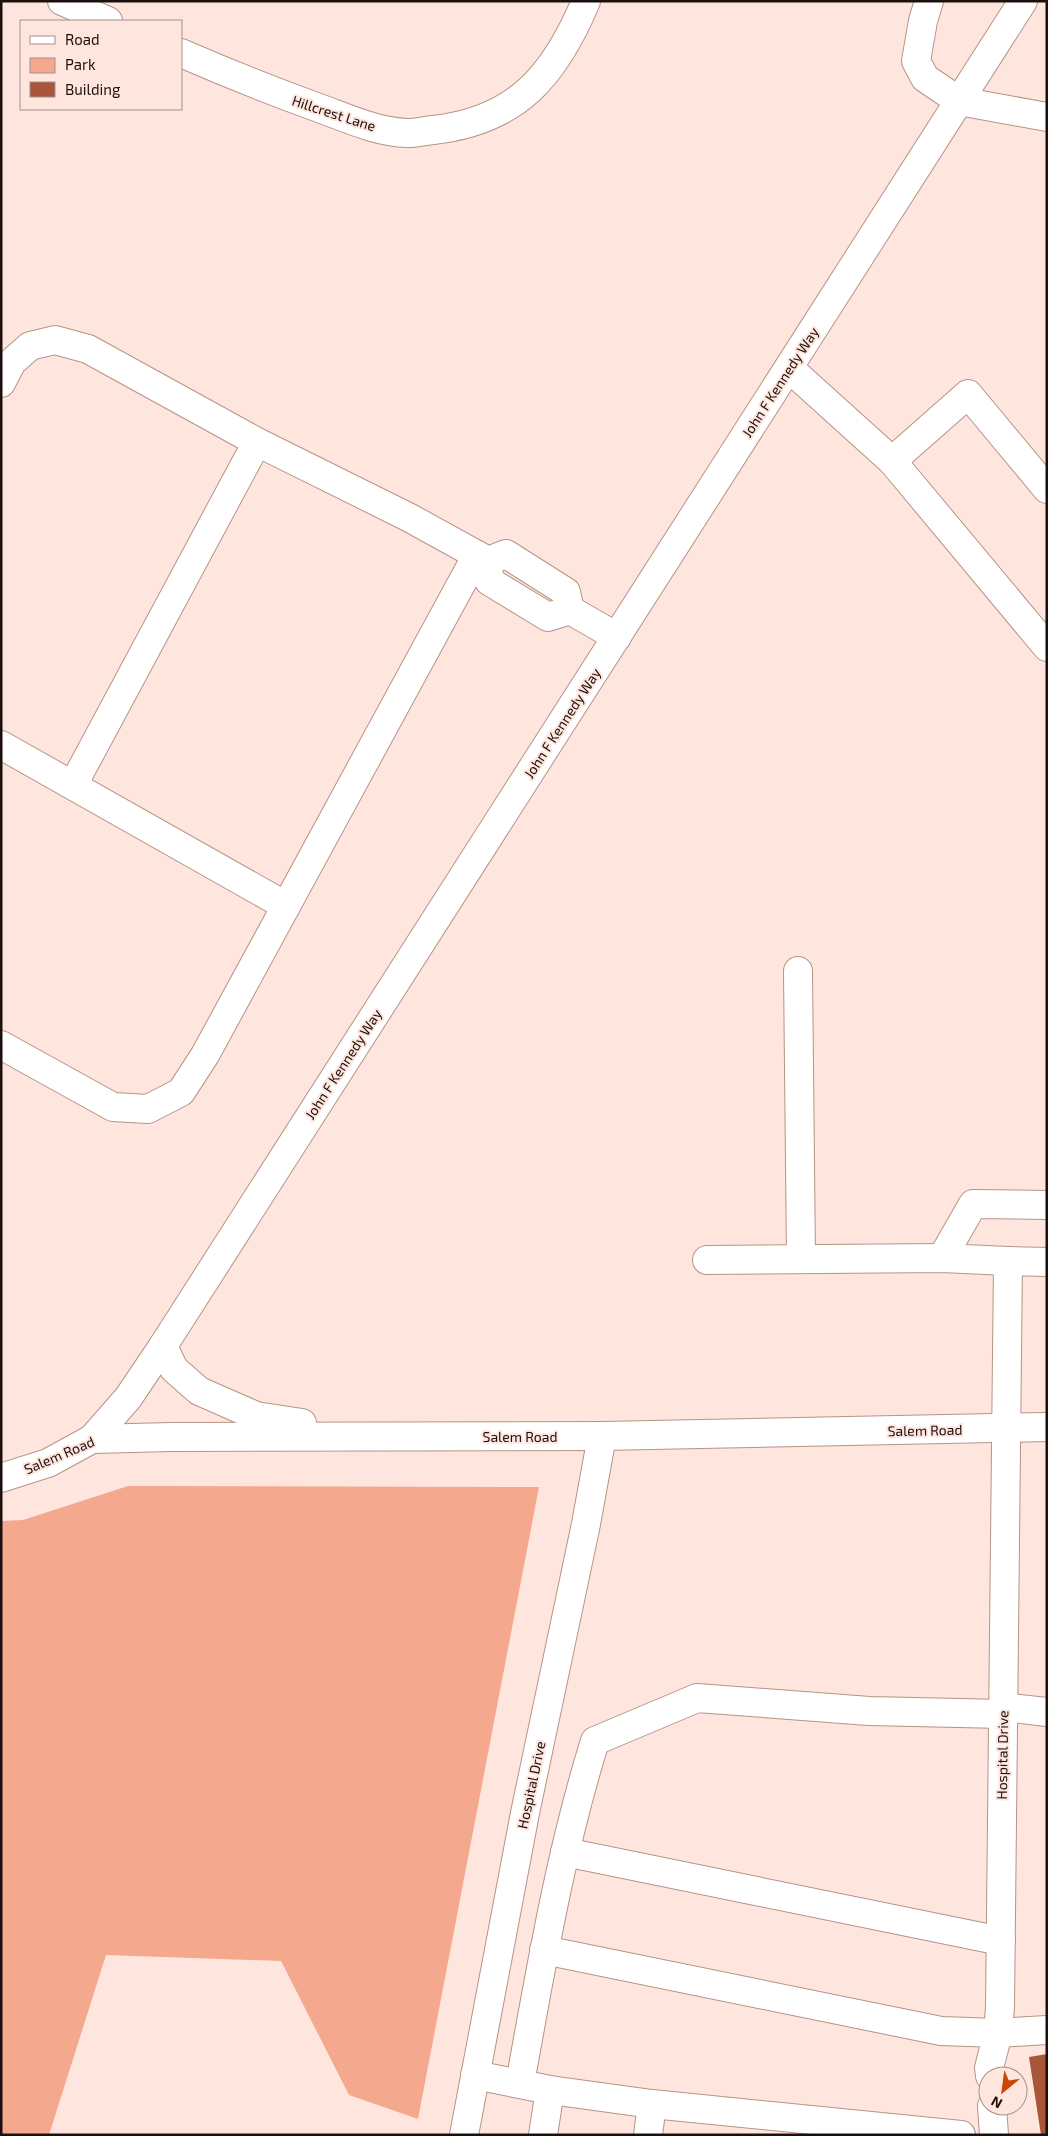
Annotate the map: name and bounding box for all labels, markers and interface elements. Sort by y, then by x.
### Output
legend [20,20,182,110]
text: Road [65,30,100,48]
text: Park [65,55,96,73]
text: Building [65,80,121,98]
street label: Hillcrest Lane [290,91,378,135]
street label: John F Kennedy Way [738,323,822,440]
street label: John F Kennedy Way [520,664,604,781]
street label: John F Kennedy Way [301,1005,385,1122]
street label: Salem Road [887,1421,963,1439]
street label: Salem Road [483,1428,557,1445]
street label: Salem Road [21,1433,97,1477]
street label: Hospital Drive [993,1710,1011,1800]
street label: Hospital Drive [513,1740,549,1830]
north arrow [978,2066,1028,2116]
text: N [988,2093,1005,2113]

